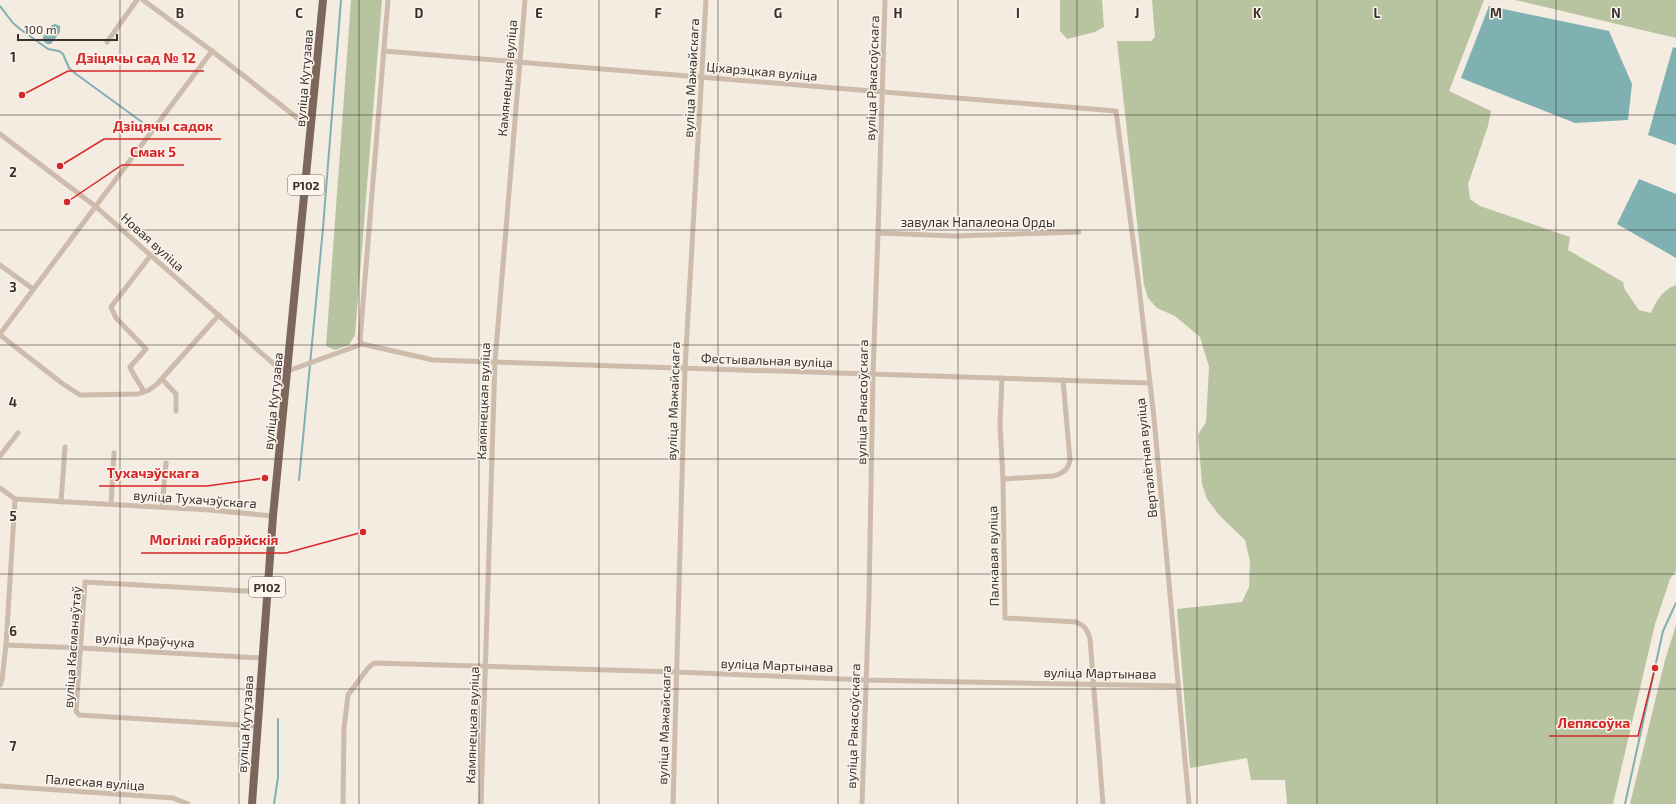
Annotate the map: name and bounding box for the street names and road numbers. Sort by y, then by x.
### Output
street label: вуліца Ракасоўскага [862,15,882,141]
street label: вуліца Мажайскага [680,18,702,138]
street label: Камянецкая вуліца [494,19,520,137]
street label: вуліца Кутузава [292,29,316,127]
street label: Ціхарэцкая вуліца [706,58,818,84]
road number: Р102 [288,175,324,195]
street label: Новая вуліца [118,209,188,275]
street label: завулак Напалеона Орды [901,214,1055,230]
street label: вуліца Ракасоўскага [853,339,871,465]
street label: вуліца Мажайскага [663,341,683,461]
street label: Камянецкая вуліца [473,342,493,460]
street label: Фестывальная вуліца [701,350,833,370]
street label: вуліца Кутузава [260,352,286,450]
street label: Верталётная вуліца [1132,397,1160,519]
street label: вуліца Тухачэўскага [133,487,257,511]
street label: Палкавая вуліца [984,506,1002,606]
road number: Р102 [249,577,285,597]
street label: вуліца Касманаўтаў [60,585,84,709]
street label: вуліца Краўчука [95,629,195,651]
street label: вуліца Мартынава [720,655,834,675]
street label: вуліца Ракасоўскага [843,663,863,789]
street label: вуліца Мартынава [1043,664,1157,682]
street label: вуліца Мажайскага [654,665,674,785]
street label: Камянецкая вуліца [462,666,482,784]
street label: вуліца Кутузава [234,675,256,773]
street label: Палеская вуліца [45,771,145,793]

